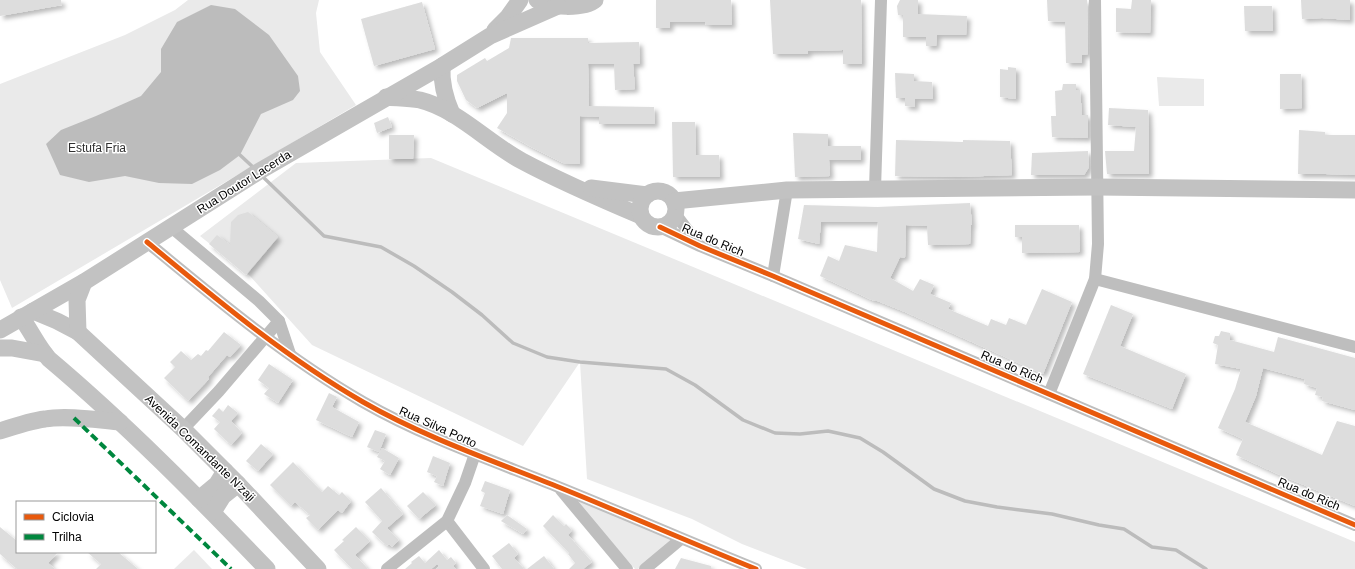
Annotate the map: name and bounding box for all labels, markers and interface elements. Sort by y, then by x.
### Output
park label: Estufa Fria [68,141,126,155]
street label: Rua Doutor Lacerda [194,147,294,217]
street label: Rua do Rich [680,221,746,259]
street label: Rua do Rich [979,348,1045,386]
street label: Avenida Comandante N'zaji [142,392,258,504]
street label: Rua Silva Porto [397,404,479,450]
street label: Rua do Rich [1276,475,1342,513]
legend [16,501,156,553]
text: Ciclovia [52,510,94,524]
text: Trilha [52,530,82,544]

